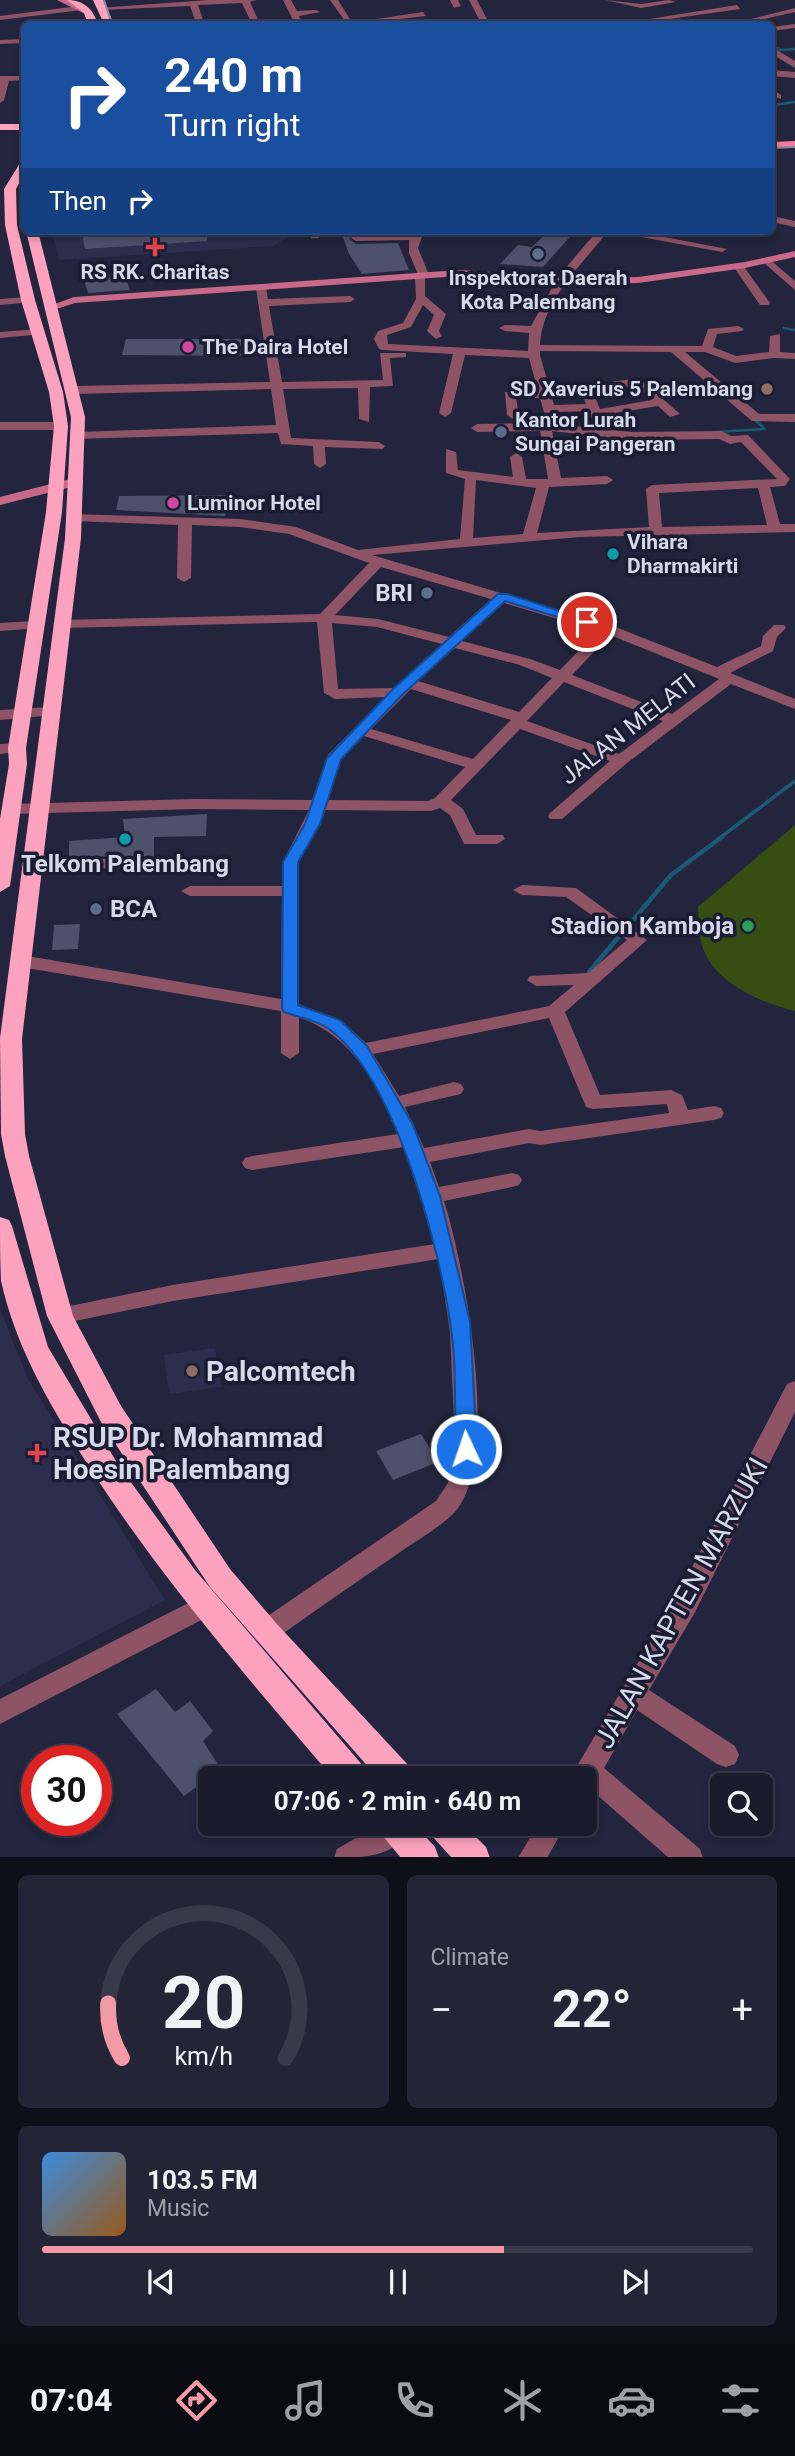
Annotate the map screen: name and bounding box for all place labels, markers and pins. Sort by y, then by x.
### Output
marker: RS RK. Charitas [145,237,165,257]
marker: Inspektorat Daerah Kota Palembang [530,246,546,262]
place label: RS RK. Charitas [81,260,230,284]
place label: Inspektorat Daerah Kota Palembang [448,266,628,314]
place label: The Daira Hotel [202,335,348,359]
marker: The Daira Hotel [180,339,196,355]
place label: SD Xaverius 5 Palembang [510,377,753,401]
marker: SD Xaverius 5 Palembang [759,381,775,397]
place label: Kantor Lurah Sungai Pangeran [515,408,676,456]
marker: Kantor Lurah Sungai Pangeran [493,424,509,440]
place label: Luminor Hotel [187,491,321,515]
marker: Luminor Hotel [165,495,181,511]
place label: Vihara Dharmakirti [627,530,738,578]
marker: Vihara Dharmakirti [605,546,621,562]
place label: BRI [375,579,413,607]
marker: BRI [419,585,435,601]
pin [557,592,617,652]
marker: Telkom Palembang [117,831,133,847]
place label: Telkom Palembang [21,850,229,878]
place label: BCA [110,895,158,923]
marker: BCA [88,901,104,917]
place label: Stadion Kamboja [550,912,734,940]
marker: Stadion Kamboja [740,918,756,934]
place label: Palcomtech [206,1355,356,1388]
marker: Palcomtech [184,1363,200,1379]
place label: RSUP Dr. Mohammad Hoesin Palembang [53,1421,323,1486]
marker: RSUP Dr. Mohammad Hoesin Palembang [27,1443,47,1463]

